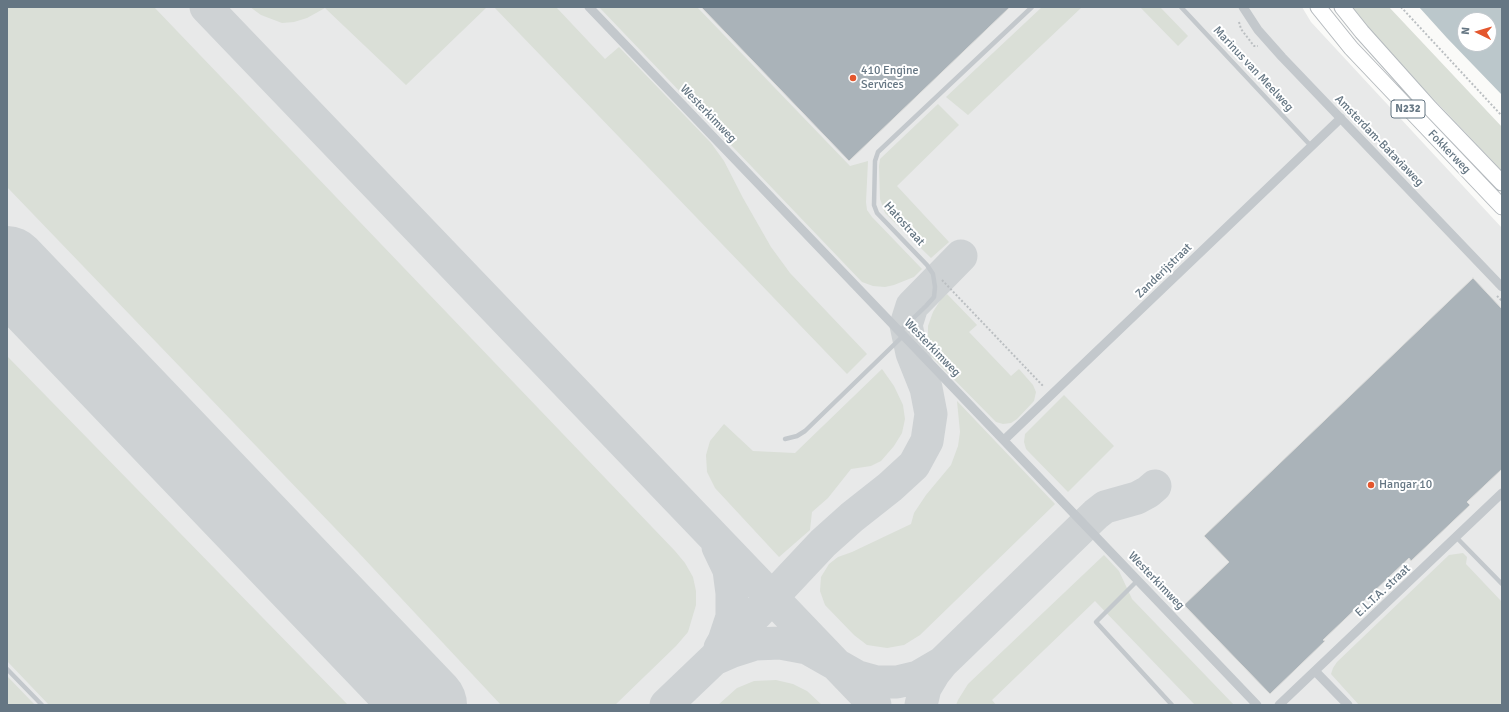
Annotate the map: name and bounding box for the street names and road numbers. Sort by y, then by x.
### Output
street label: Marinus van Meelweg [1210,23,1296,115]
street label: Westerkimweg [677,82,739,146]
street label: Amsterdam-Bataviaweg [1332,92,1426,190]
road number: N232 [1391,100,1425,118]
street label: Fokkerweg [1425,127,1473,177]
street label: Hatostraat [880,199,928,249]
street label: Zanderijstraat [1133,241,1195,301]
street label: Westerkimweg [901,316,963,380]
street label: Westerkimweg [1125,549,1187,613]
street label: E.L.T.A. straat [1353,562,1413,620]

